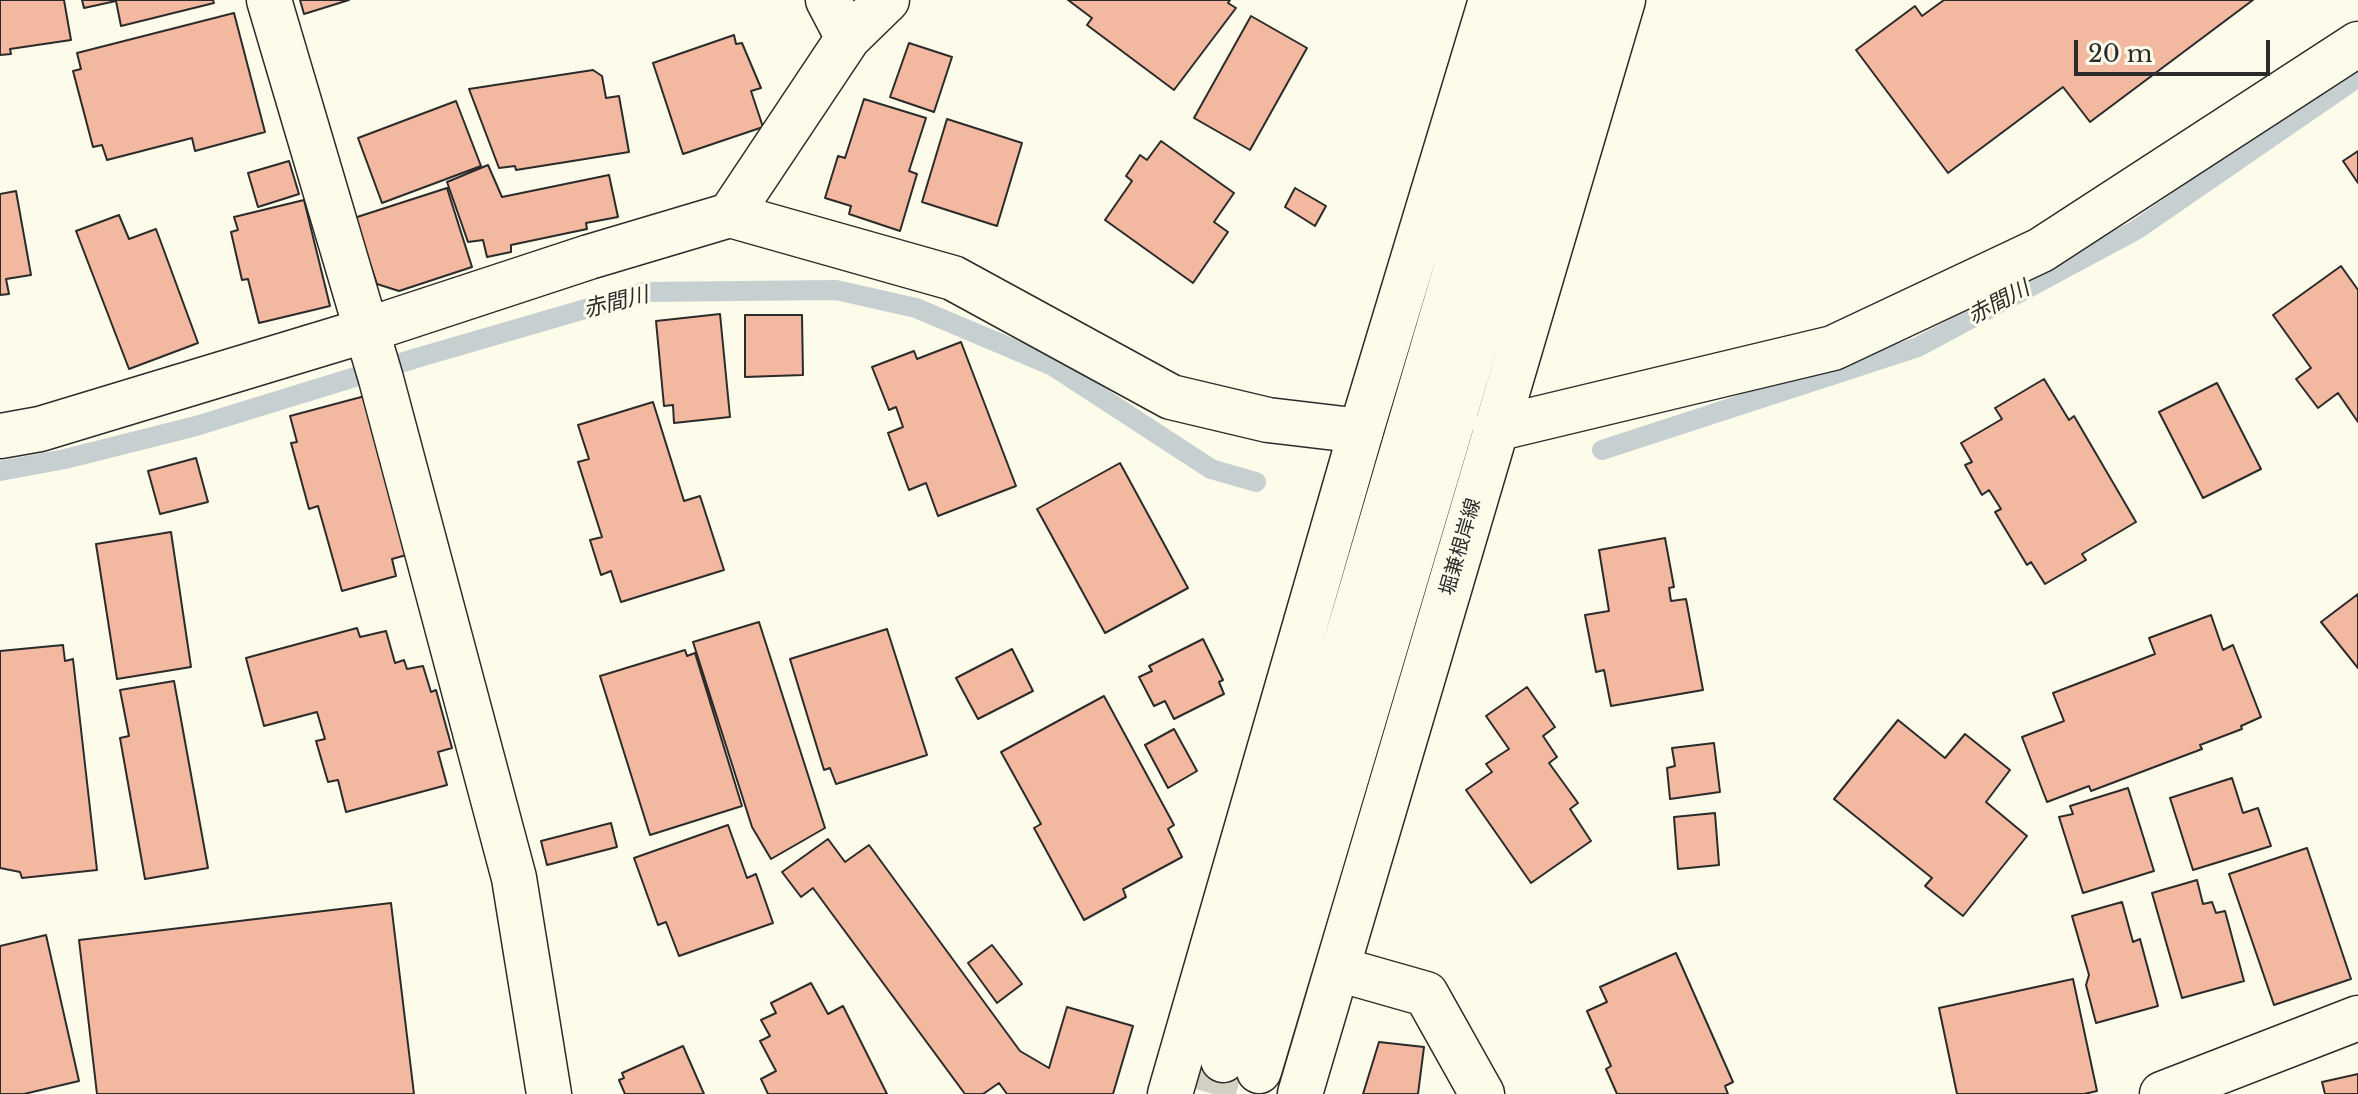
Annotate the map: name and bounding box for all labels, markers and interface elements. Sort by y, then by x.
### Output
scale bar [2078,24,2274,74]
text: 20 m [2088,39,2153,68]
water label: 赤間川 [1964,276,2034,330]
water label: 赤間川 [581,282,651,324]
street label: 堀兼根岸線 [1436,496,1486,598]

